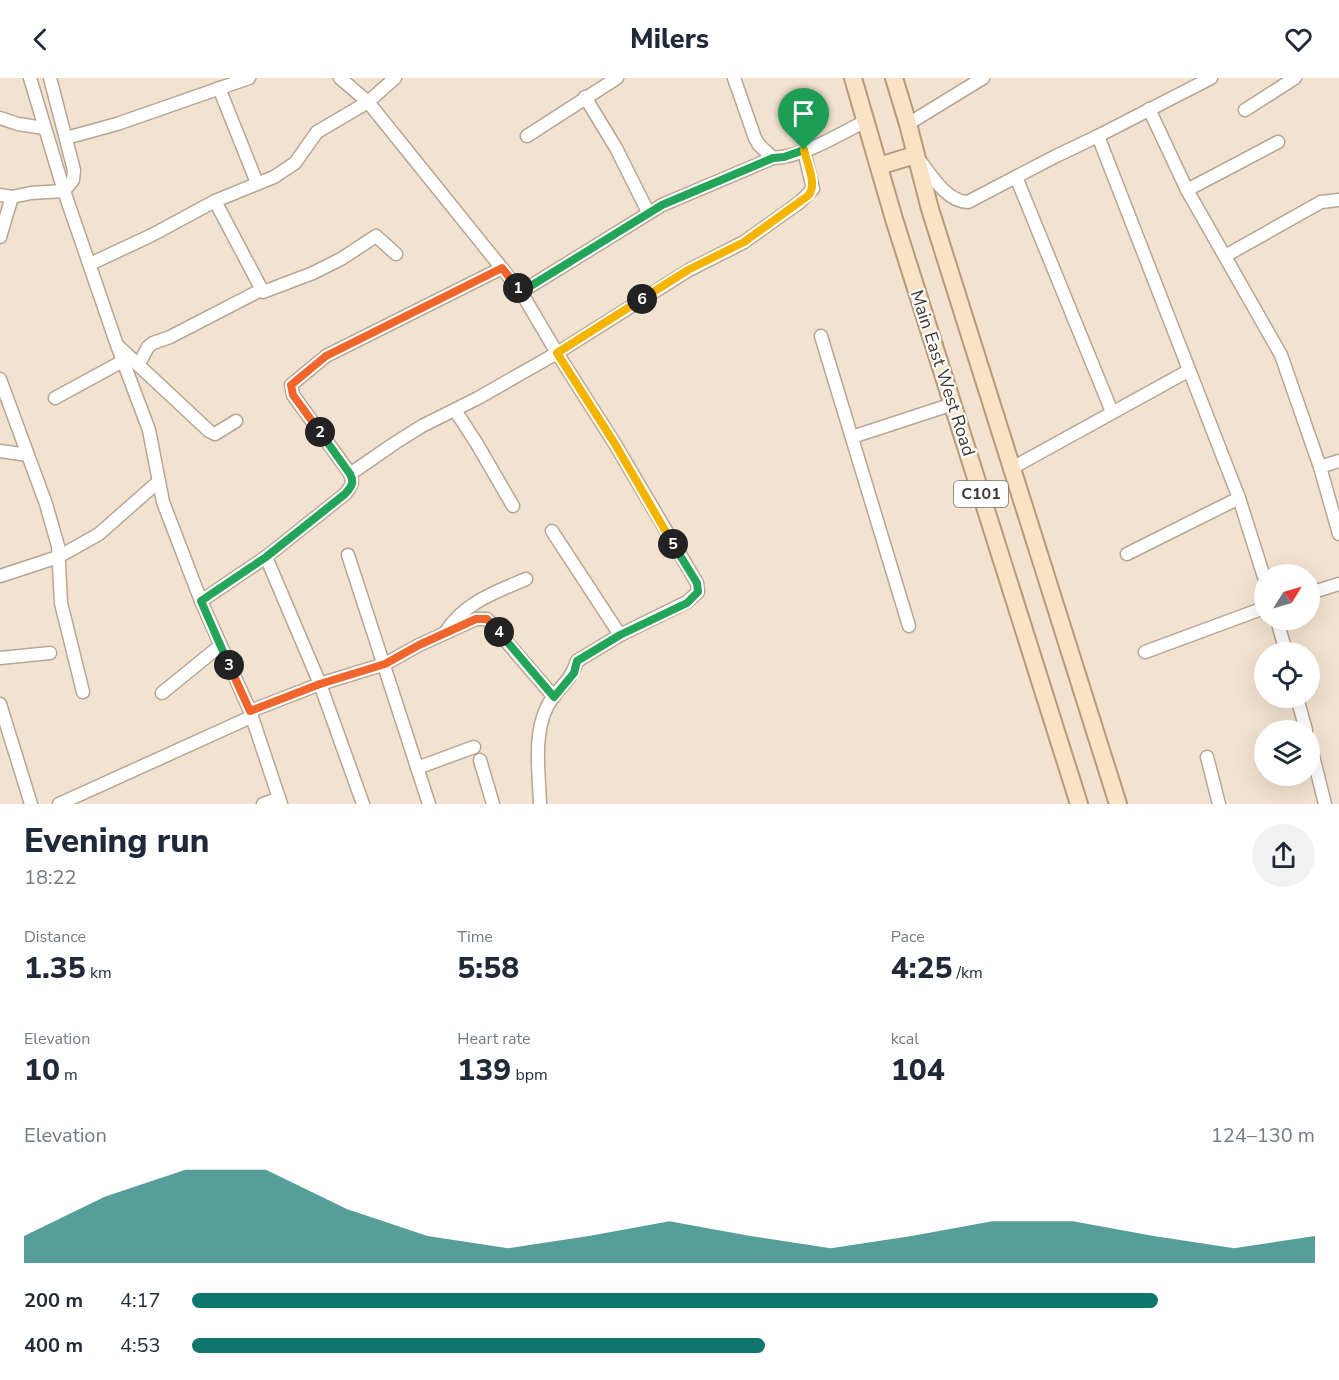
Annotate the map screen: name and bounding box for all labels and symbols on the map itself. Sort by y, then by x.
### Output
pin [778,88,829,150]
pin: 1 [503,273,533,303]
pin: 6 [627,284,657,314]
street label: Main East West Road [905,287,981,459]
pin: 2 [305,417,335,447]
road number: C101 [954,481,1008,507]
pin: 5 [658,529,688,559]
north arrow [1254,564,1320,630]
pin: 4 [484,617,514,647]
pin: 3 [214,650,244,680]

